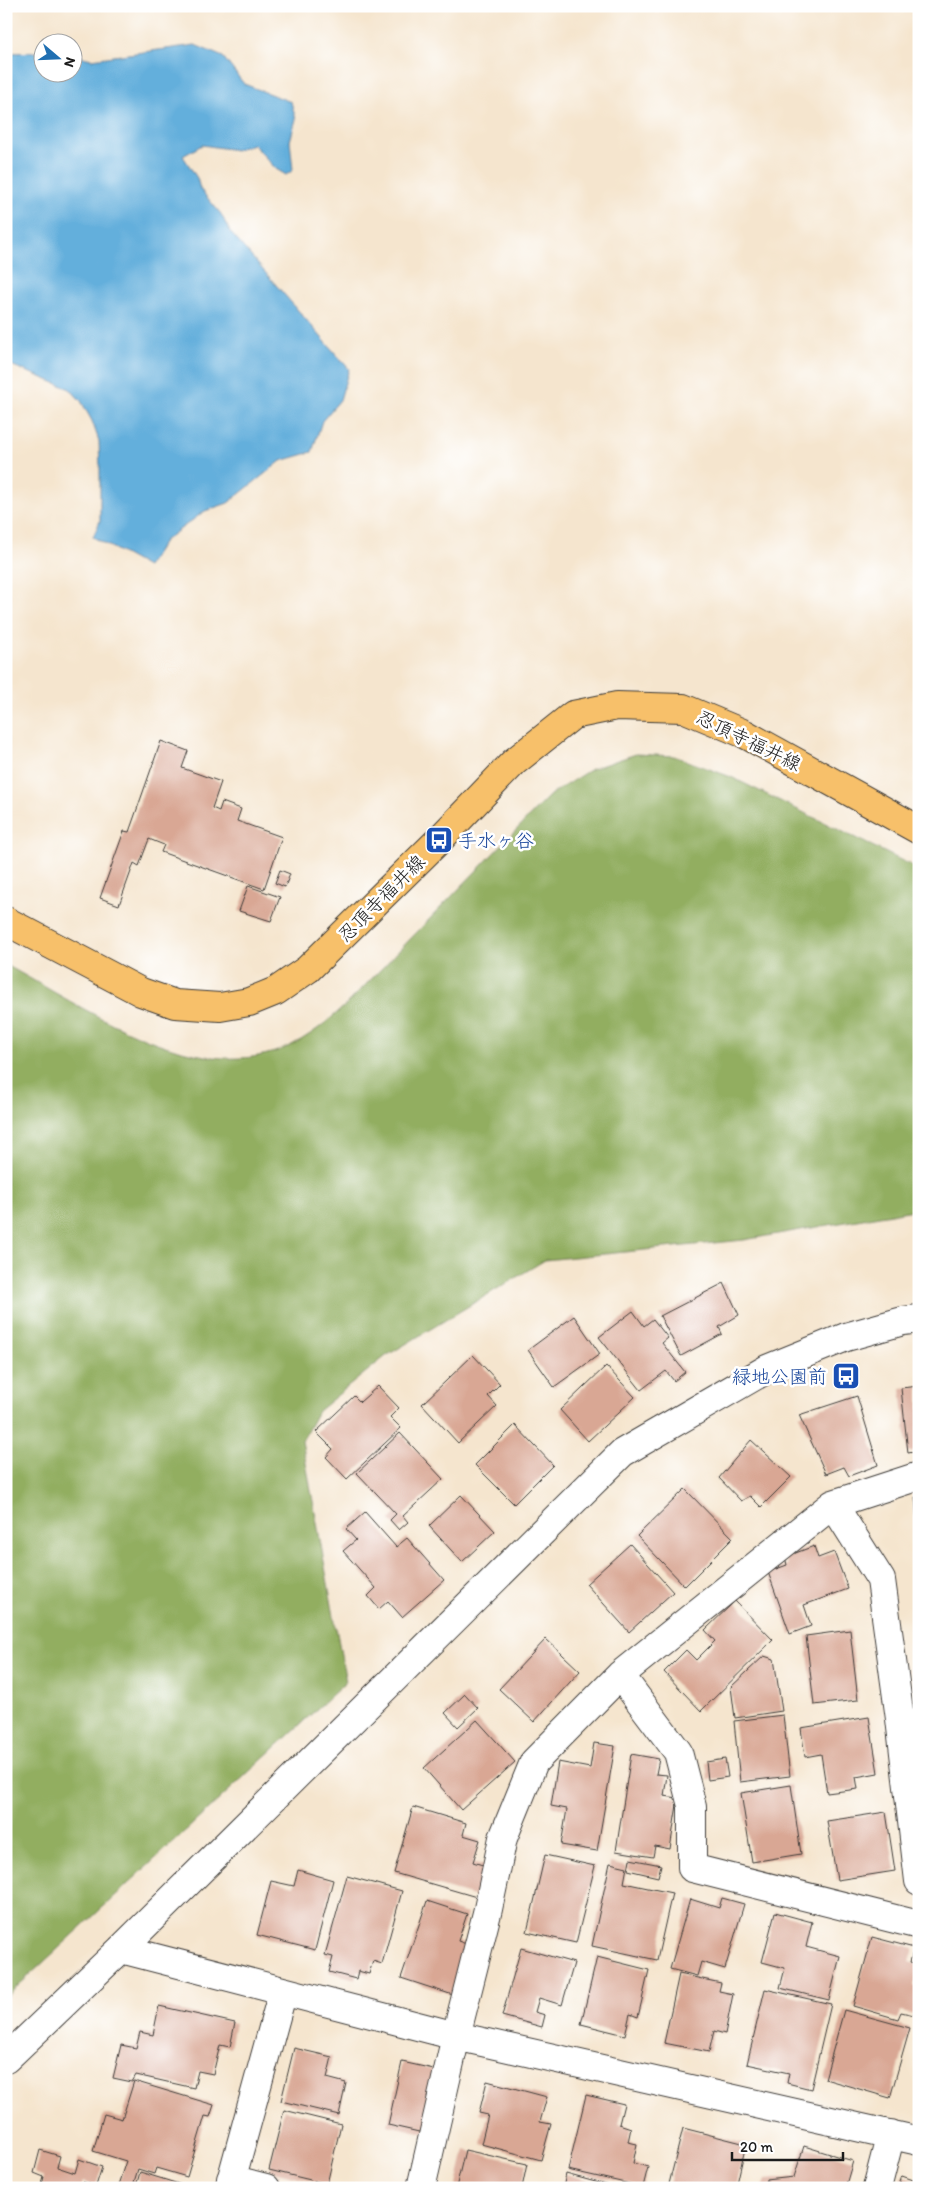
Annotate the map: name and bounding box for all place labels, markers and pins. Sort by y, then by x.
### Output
bus stop icon: 手水ヶ谷 [424,825,454,855]
place label: 手水ヶ谷 [458,829,534,852]
bus stop icon: 緑地公園前 [831,1361,861,1391]
place label: 緑地公園前 [732,1365,827,1388]

